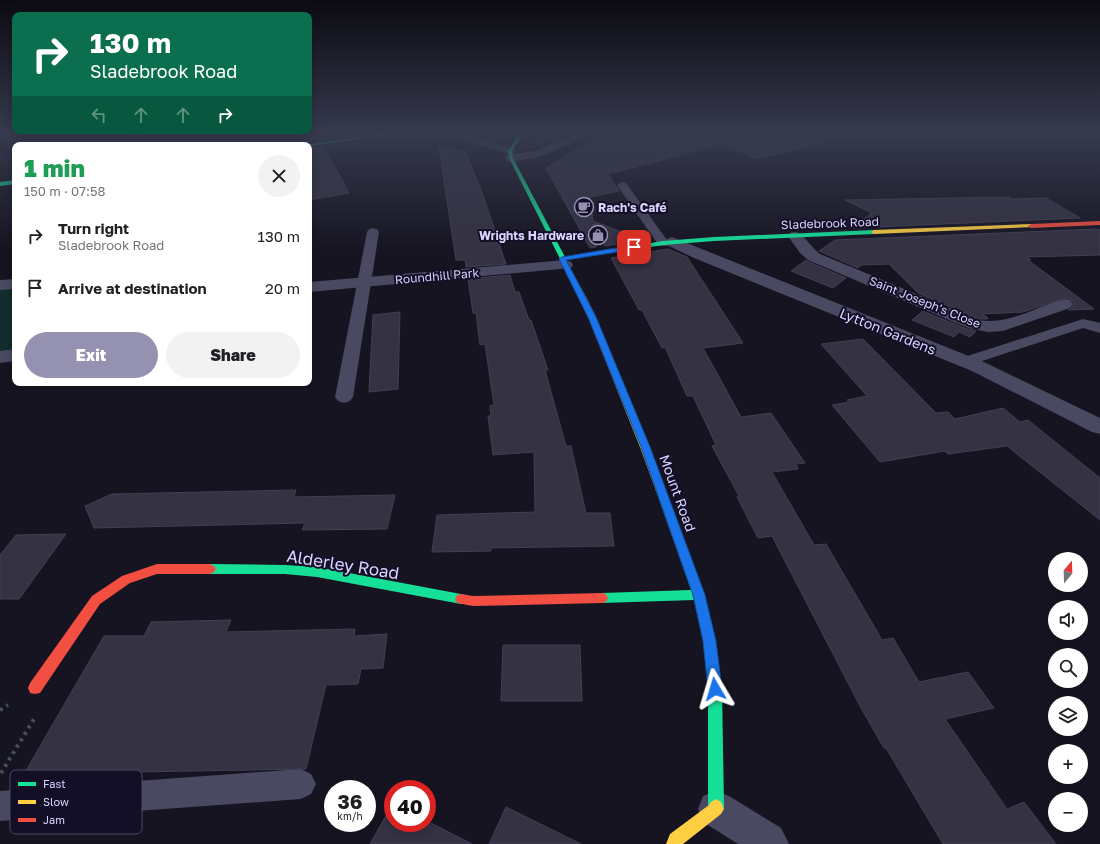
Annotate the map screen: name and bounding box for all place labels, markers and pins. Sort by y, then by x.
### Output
cafe icon: Rach's Café [573,196,595,218]
place label: Rach's Café [598,200,667,215]
shop icon: Wrights Hardware [587,224,609,246]
place label: Wrights Hardware [479,228,584,243]
pin [617,230,651,264]

